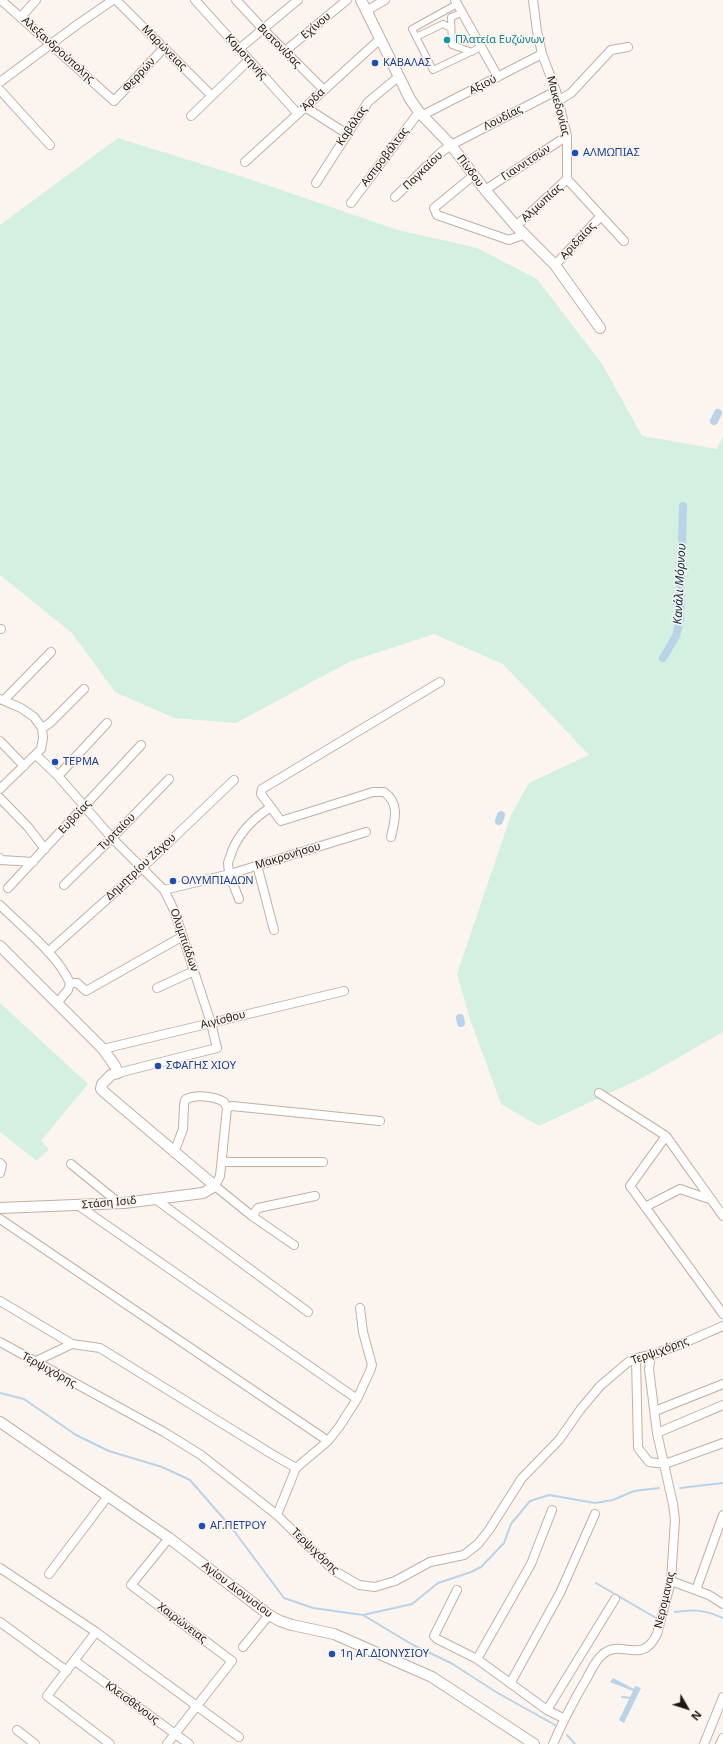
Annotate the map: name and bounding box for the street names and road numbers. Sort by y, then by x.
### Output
street label: Εχίνου [298,10,334,42]
street label: Αλεξανδρούπολης [19,14,97,86]
street label: Βιστονίδας [254,21,304,71]
street label: Μαρώνειας [139,23,189,73]
street label: Κομοτηνής [222,32,270,82]
street label: Φερρών [120,55,158,95]
street label: Αξιού [467,73,499,97]
street label: Μακεδονίας [544,74,572,138]
street label: Άρδα [298,86,328,114]
street label: Λουδίας [481,103,525,133]
street label: Καβάλας [334,104,370,148]
street label: Ασπροβάλτας [358,125,412,189]
street label: Γιαννιτσών [499,142,553,184]
street label: Παγκαίου [400,149,446,193]
street label: Πίνδου [454,152,486,190]
street label: Αλμωπίας [519,181,565,225]
street label: Αριδαίας [558,220,598,262]
street label: Ευβοίας [56,797,94,837]
street label: Τυρταίου [96,811,138,853]
street label: Δημητρίου Ζάχου [103,831,179,903]
street label: Μακρονήσου [254,840,322,872]
street label: Ολυμπιάδων [167,907,201,973]
street label: Αιγίσθου [199,1008,247,1032]
street label: Στάση Ισιδ [81,1194,137,1212]
street label: Τερψιχόρης [629,1334,691,1368]
street label: Τερψιχόρης [19,1350,79,1390]
street label: Τερψιχόρης [288,1526,342,1576]
street label: Αγίου Διονυσίου [199,1559,275,1621]
street label: Νερομανας [652,1570,678,1630]
street label: Χαιρώνειας [155,1600,209,1646]
street label: Κλεισθένους [102,1679,162,1727]

